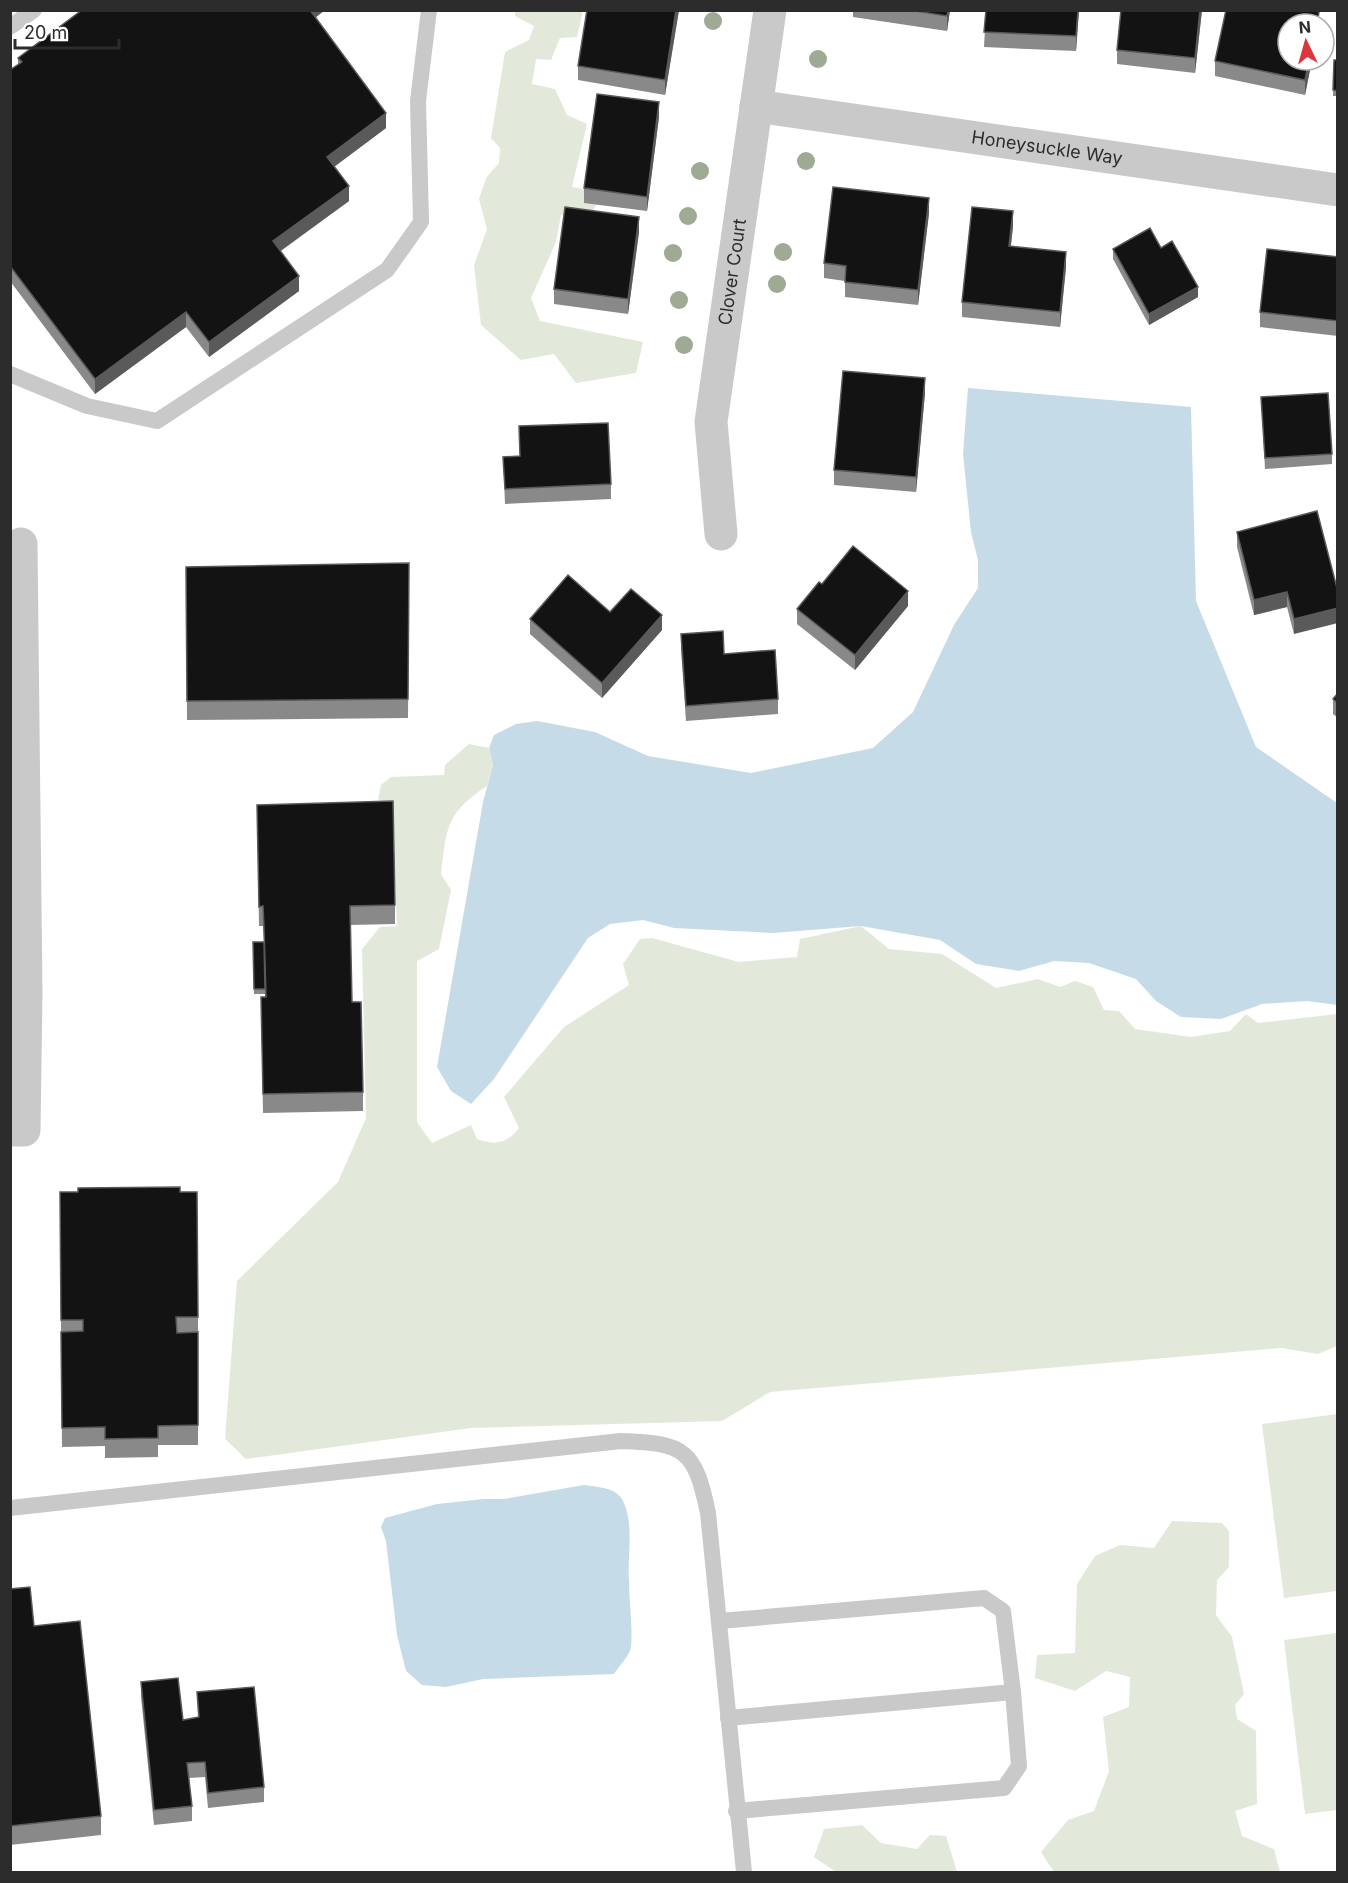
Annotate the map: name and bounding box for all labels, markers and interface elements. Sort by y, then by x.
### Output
scale bar [15,12,118,50]
north arrow [1276,12,1336,72]
text: N [1298,17,1312,38]
text: 20 m [24,22,67,43]
street label: Honeysuckle Way [970,126,1124,169]
street label: Clover Court [714,217,750,327]

